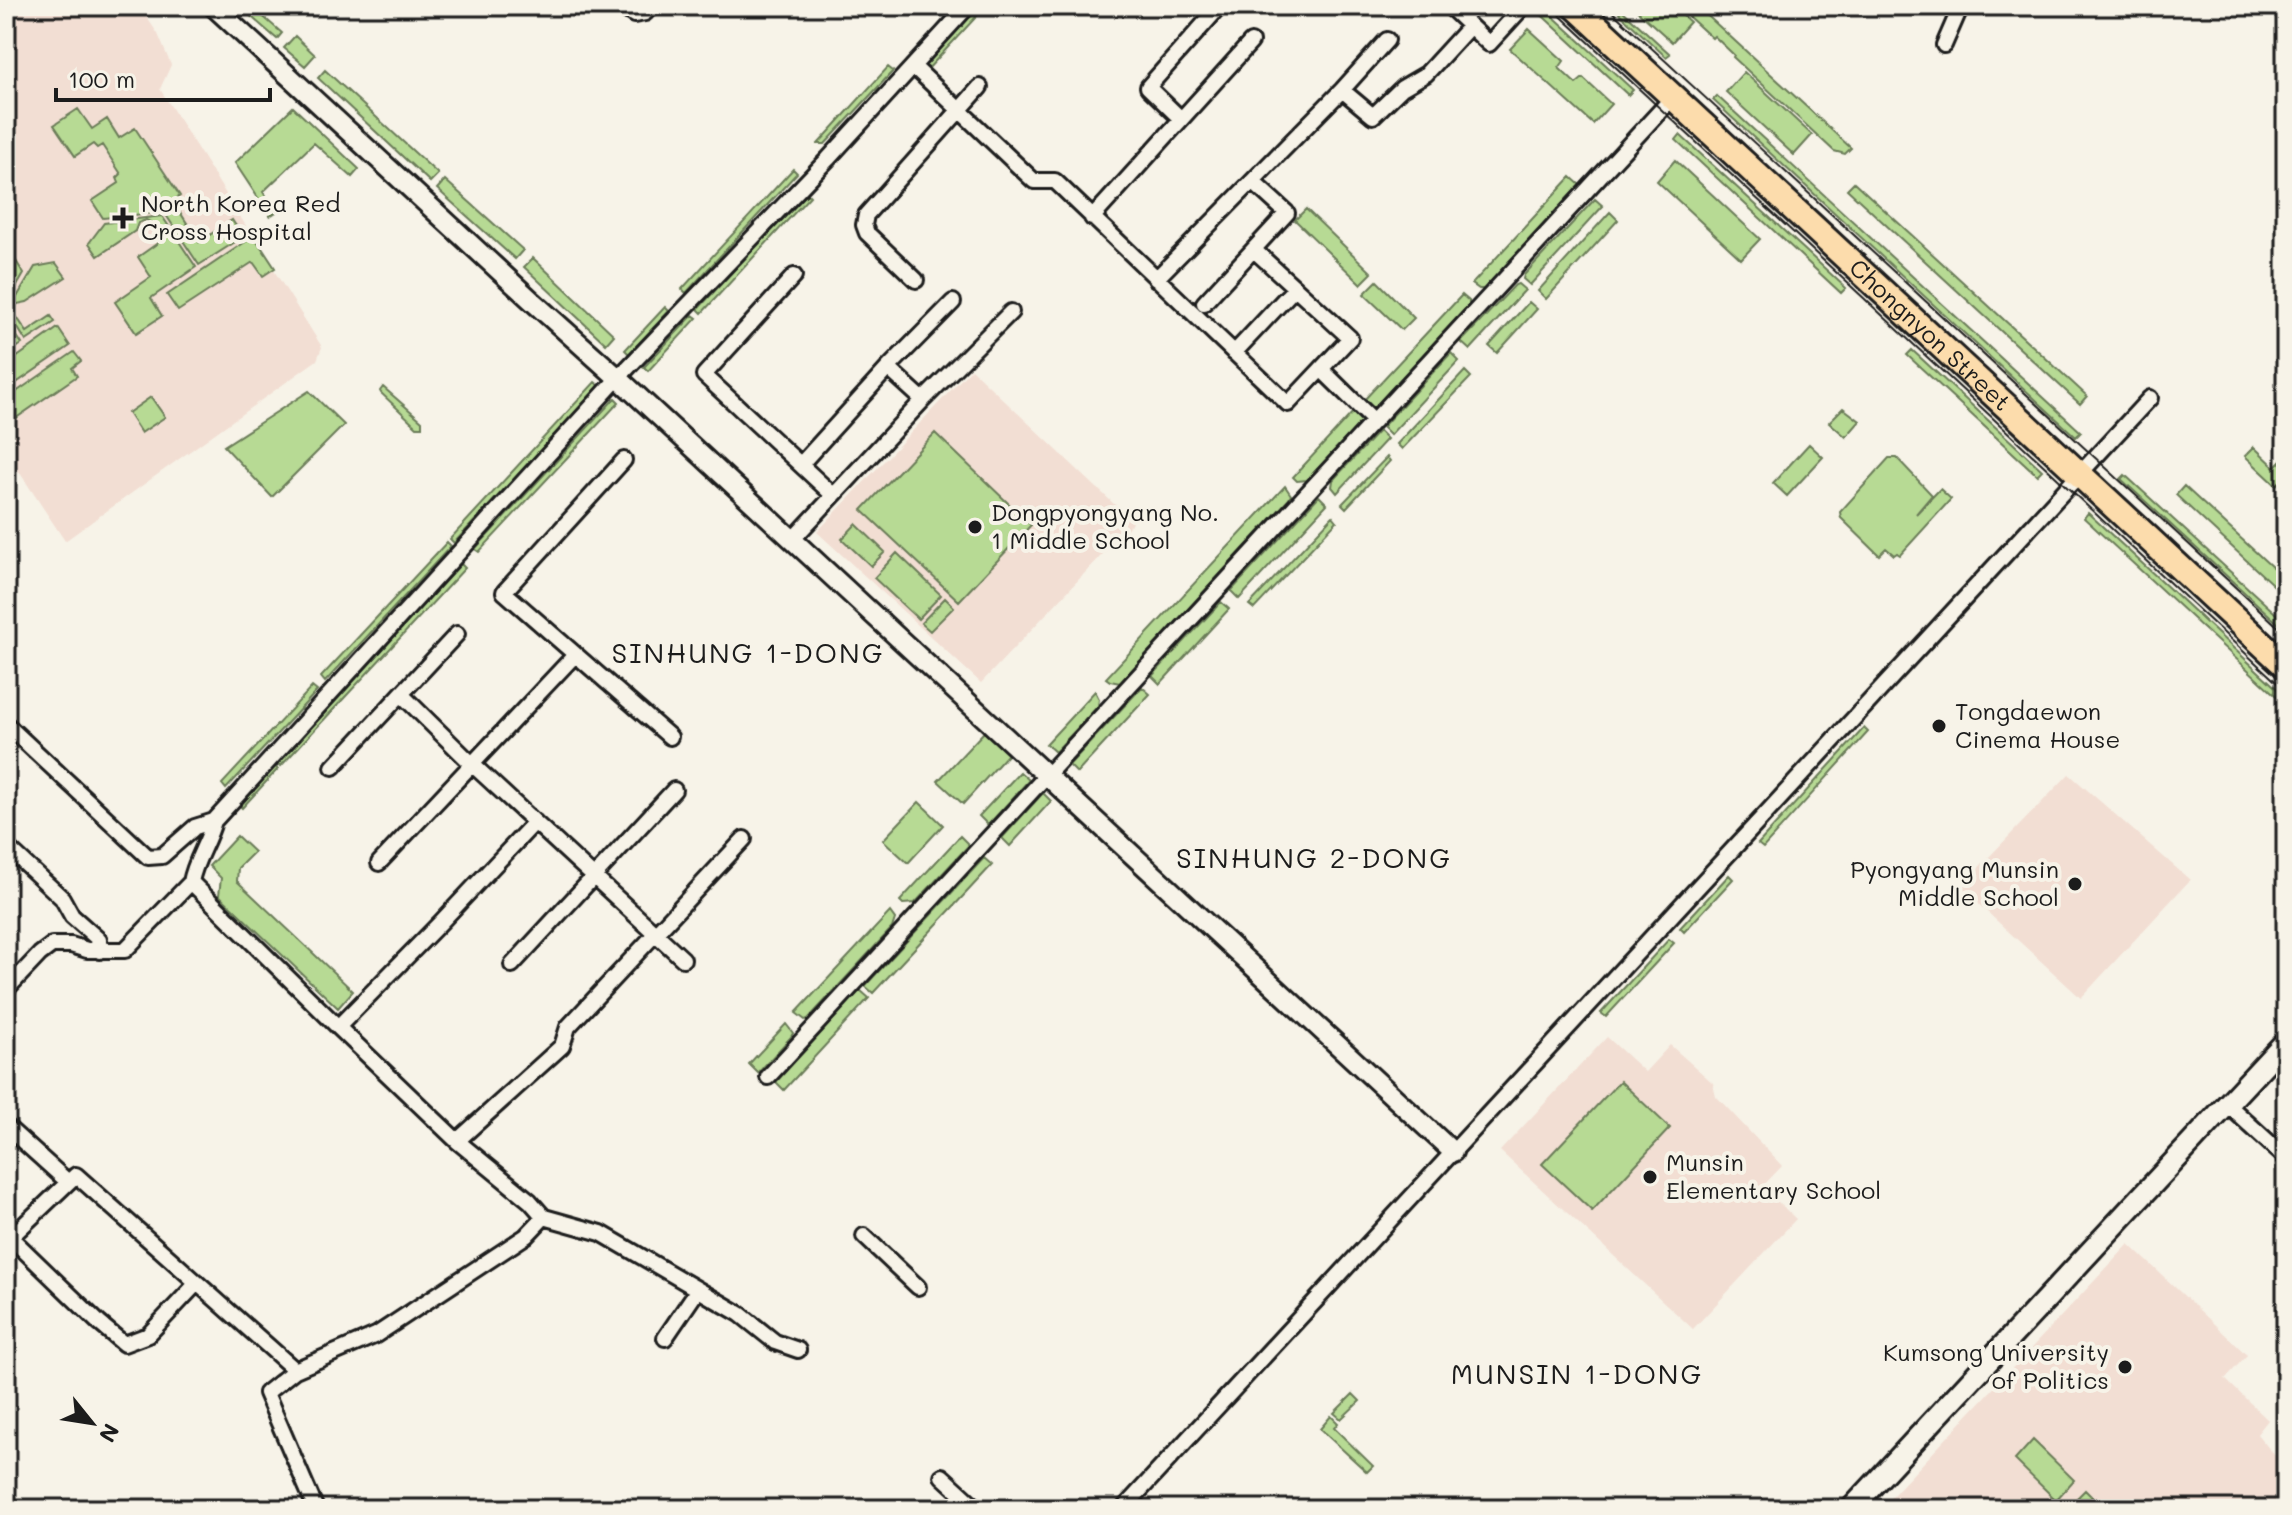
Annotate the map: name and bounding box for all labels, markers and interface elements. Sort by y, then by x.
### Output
scale bar [56,52,270,102]
text: 100 m [68,63,135,94]
place label: North Korea Red Cross Hospital [141,187,341,246]
marker: North Korea Red Cross Hospital [112,207,134,229]
street label: Chongnyon Street [1843,252,2018,417]
place label: Dongpyongyang No. 1 Middle School [991,496,1219,555]
marker: Dongpyongyang No. 1 Middle School [966,518,984,536]
district label: SINHUNG 1-DONG [612,634,884,670]
place label: Tongdaewon Cinema House [1955,695,2120,754]
marker: Tongdaewon Cinema House [1930,717,1948,735]
district label: SINHUNG 2-DONG [1176,839,1452,875]
place label: Pyongyang Munsin Middle School [1850,853,2059,912]
marker: Pyongyang Munsin Middle School [2066,875,2084,893]
place label: Munsin Elementary School [1666,1146,1881,1205]
marker: Munsin Elementary School [1641,1168,1659,1186]
place label: Kumsong University of Politics [1883,1336,2109,1395]
district label: MUNSIN 1-DONG [1451,1355,1703,1391]
marker: Kumsong University of Politics [2116,1358,2134,1376]
north arrow [52,1383,132,1463]
text: N [93,1419,126,1448]

